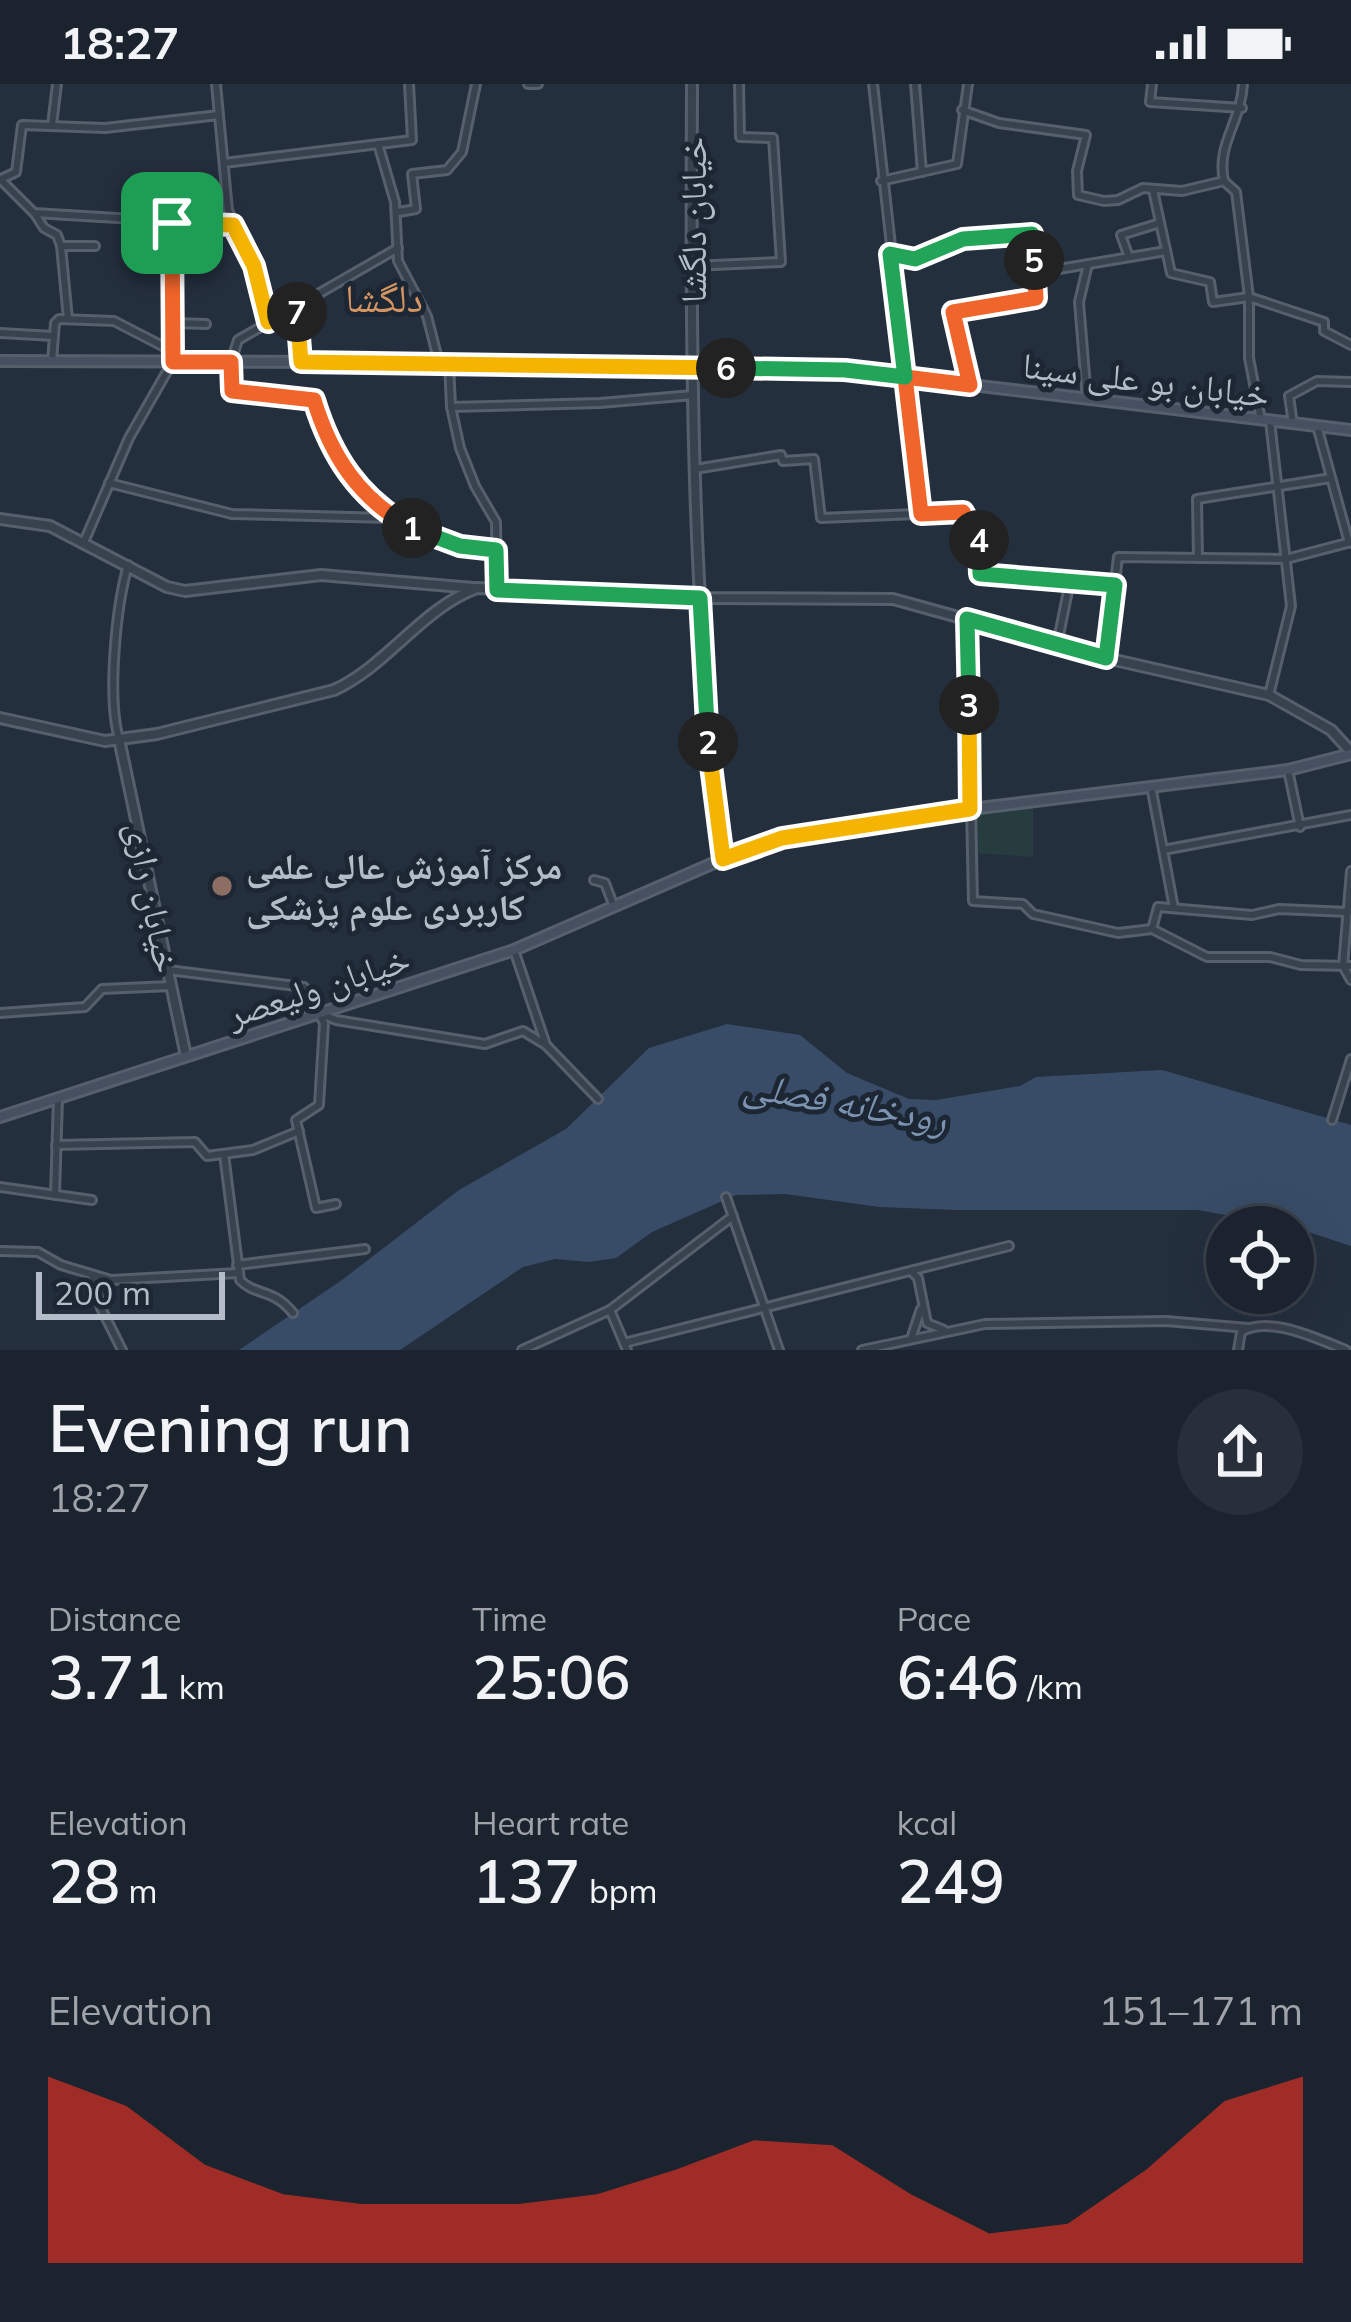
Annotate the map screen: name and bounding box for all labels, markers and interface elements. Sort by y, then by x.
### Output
text: 18:27 [60,14,179,70]
street label: خیابان دلگشا [670,137,715,303]
pin [121,172,223,274]
icon: arrive [139,190,205,256]
pin: 5 [1004,230,1064,290]
text: 5 [1024,239,1044,280]
district label: دلگشا [345,273,423,322]
pin: 7 [267,282,327,342]
text: 7 [287,291,307,332]
pin: 6 [696,338,756,398]
street label: خیابان بو علی سینا [1020,342,1272,416]
text: 6 [716,347,736,388]
pin: 1 [382,498,442,558]
text: 1 [402,507,422,548]
pin: 4 [949,510,1009,570]
text: 4 [969,519,989,560]
pin: 3 [939,675,999,735]
text: 3 [959,684,979,725]
pin: 2 [678,712,738,772]
text: 2 [698,721,718,762]
street label: خیابان رازی [117,818,191,976]
place label: مرکز آموزش عالی علمی کاربردی علوم پزشکی [246,843,562,932]
marker: مرکز آموزش عالی علمی کاربردی علوم پزشکی [209,873,235,899]
street label: خیابان ولیعصر [220,935,415,1037]
water label: رودخانه فصلی [740,1059,952,1144]
map controls [1206,1206,1314,1314]
button: locate [1206,1206,1314,1314]
scale bar [36,1266,225,1319]
text: 200 m [54,1272,151,1313]
text: Evening run [48,1386,413,1469]
button: share [1177,1389,1303,1515]
text: 18:27 [48,1473,151,1522]
text: Distance [48,1598,181,1639]
text: Time [472,1598,547,1639]
text: Pace [897,1598,971,1639]
text: 3.71 [48,1639,170,1714]
text: 25:06 [472,1639,631,1714]
text: 6:46 [897,1639,1019,1714]
text: km [170,1666,225,1707]
text: /km [1019,1666,1083,1707]
text: Elevation [48,1802,188,1843]
text: Heart rate [472,1802,629,1843]
text: kcal [897,1802,957,1843]
text: 28 [48,1843,120,1918]
text: 137 [472,1843,580,1918]
text: 249 [897,1843,1005,1918]
text: m [120,1870,158,1911]
text: bpm [580,1870,658,1911]
text: Elevation [48,1986,213,2035]
text: 151–171 m [1098,1986,1303,2035]

